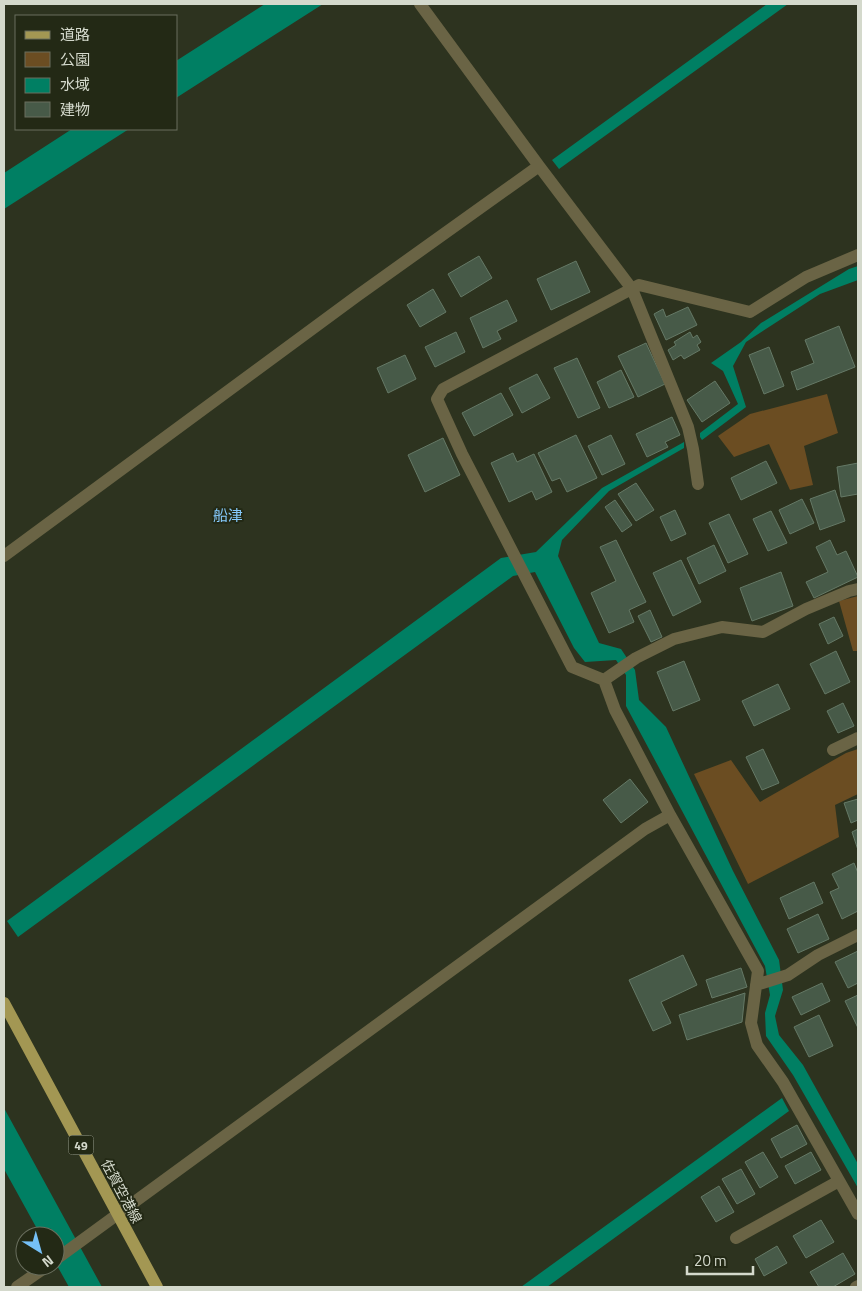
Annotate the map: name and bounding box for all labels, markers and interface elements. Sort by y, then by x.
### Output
legend [15,15,178,130]
text: 道路 [60,23,90,46]
text: 公園 [60,48,90,71]
text: 水域 [60,73,90,96]
text: 建物 [60,98,90,121]
district label: 船津 [213,504,243,527]
road number: 49 [68,1136,94,1154]
street label: 佐賀空港線 [96,1155,148,1227]
north arrow [15,1226,65,1276]
scale bar [687,1244,753,1276]
text: 20 m [694,1249,727,1272]
text: N [38,1250,58,1273]

